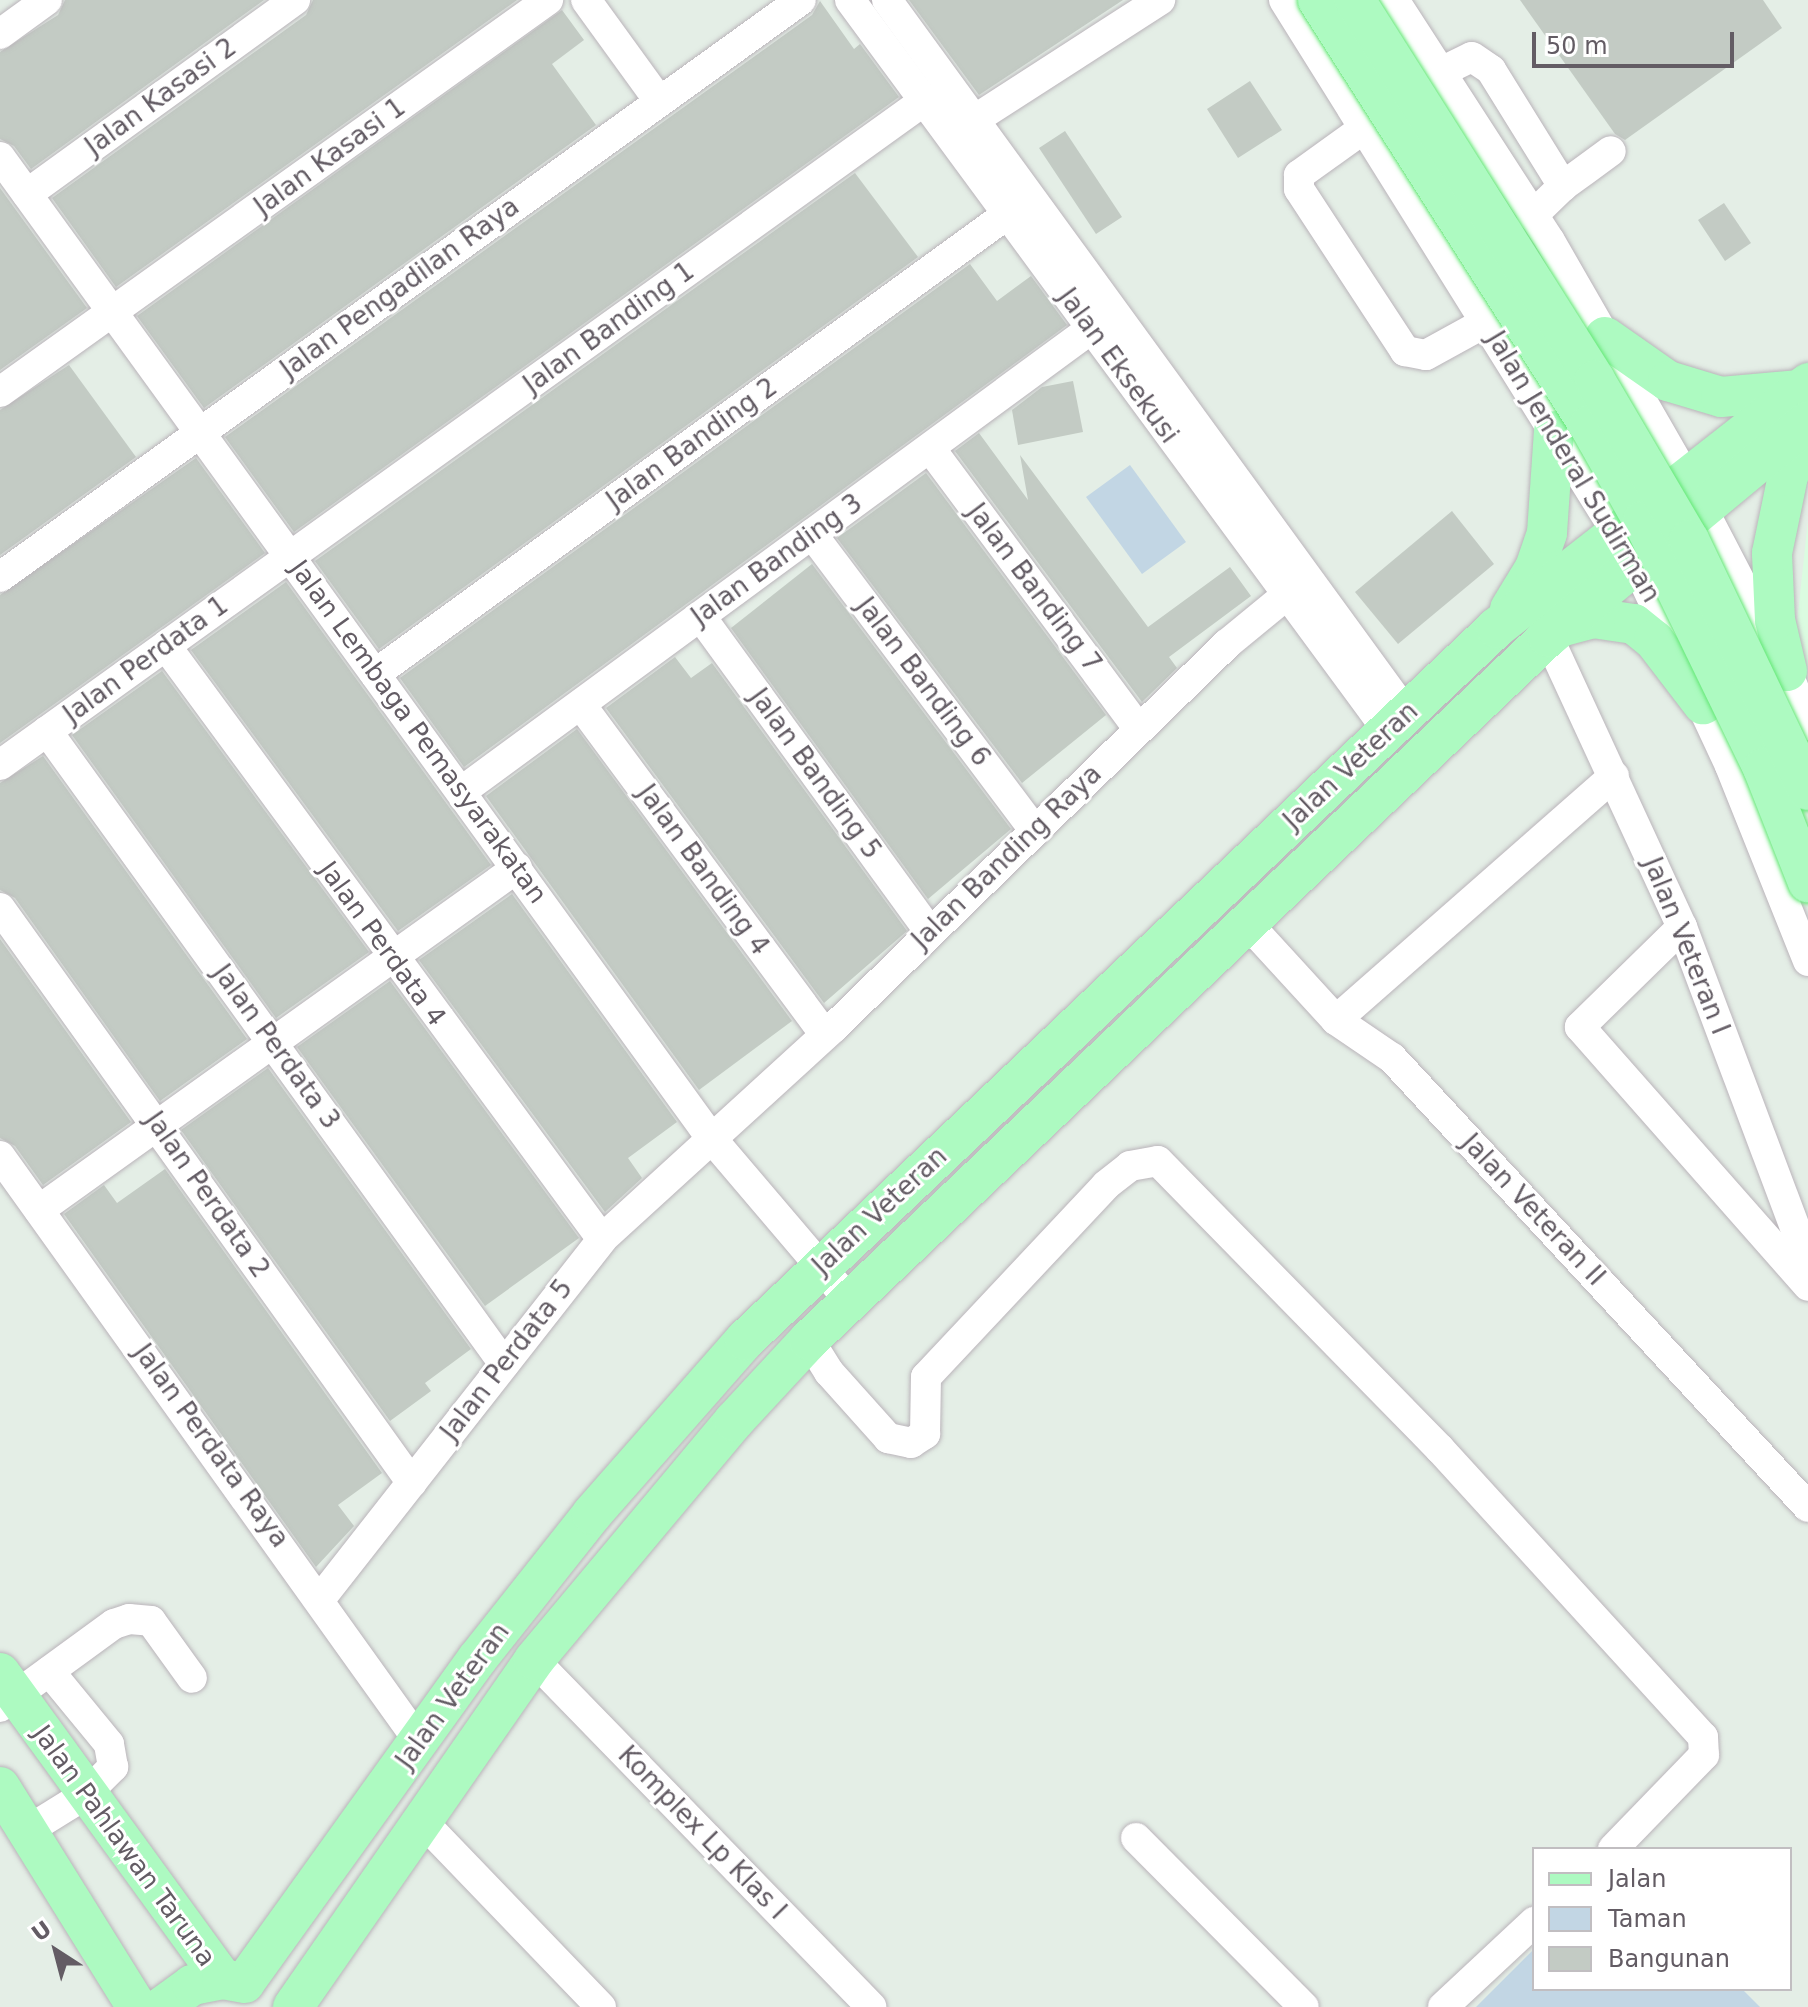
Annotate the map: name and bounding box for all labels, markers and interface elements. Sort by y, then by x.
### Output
scale bar [1536,16,1738,66]
street label: Jalan Kasasi 2 [79,32,243,162]
text: 50 m [1546,32,1608,60]
street label: Jalan Kasasi 1 [248,92,412,222]
street label: Jalan Pengadilan Raya [275,191,525,385]
street label: Jalan Banding 1 [518,256,700,400]
street label: Jalan Eksekusi [1051,282,1185,450]
street label: Jalan Jenderal Sudirman [1480,326,1666,608]
street label: Jalan Banding 2 [601,372,783,516]
street label: Jalan Banding 3 [686,488,868,632]
street label: Jalan Banding 7 [960,497,1108,679]
street label: Jalan Lembaga Pemasyarakatan [283,554,553,910]
street label: Jalan Perdata 1 [58,590,234,730]
street label: Jalan Banding 6 [849,591,997,773]
street label: Jalan Banding 5 [743,683,887,865]
street label: Jalan Veteran [1277,696,1425,836]
street label: Jalan Banding Raya [906,758,1108,956]
street label: Jalan Banding 4 [631,779,775,961]
street label: Jalan Veteran I [1636,853,1736,1039]
street label: Jalan Perdata 4 [312,856,452,1032]
street label: Jalan Perdata 3 [206,959,346,1135]
street label: Jalan Perdata 2 [138,1106,276,1284]
street label: Jalan Veteran II [1455,1128,1611,1292]
street label: Jalan Veteran [806,1141,954,1281]
street label: Jalan Perdata 5 [434,1273,580,1447]
street label: Jalan Perdata Raya [127,1338,295,1554]
street label: Jalan Veteran [390,1617,516,1775]
street label: Jalan Pahlawan Taruna [26,1719,222,1973]
street label: Komplex Lp Klas I [611,1740,793,1926]
legend [1532,1847,1792,1991]
text: Jalan [1608,1865,1666,1893]
text: Taman [1608,1905,1687,1933]
north arrow [16,1911,96,1991]
text: U [27,1916,56,1947]
text: Bangunan [1608,1945,1730,1973]

